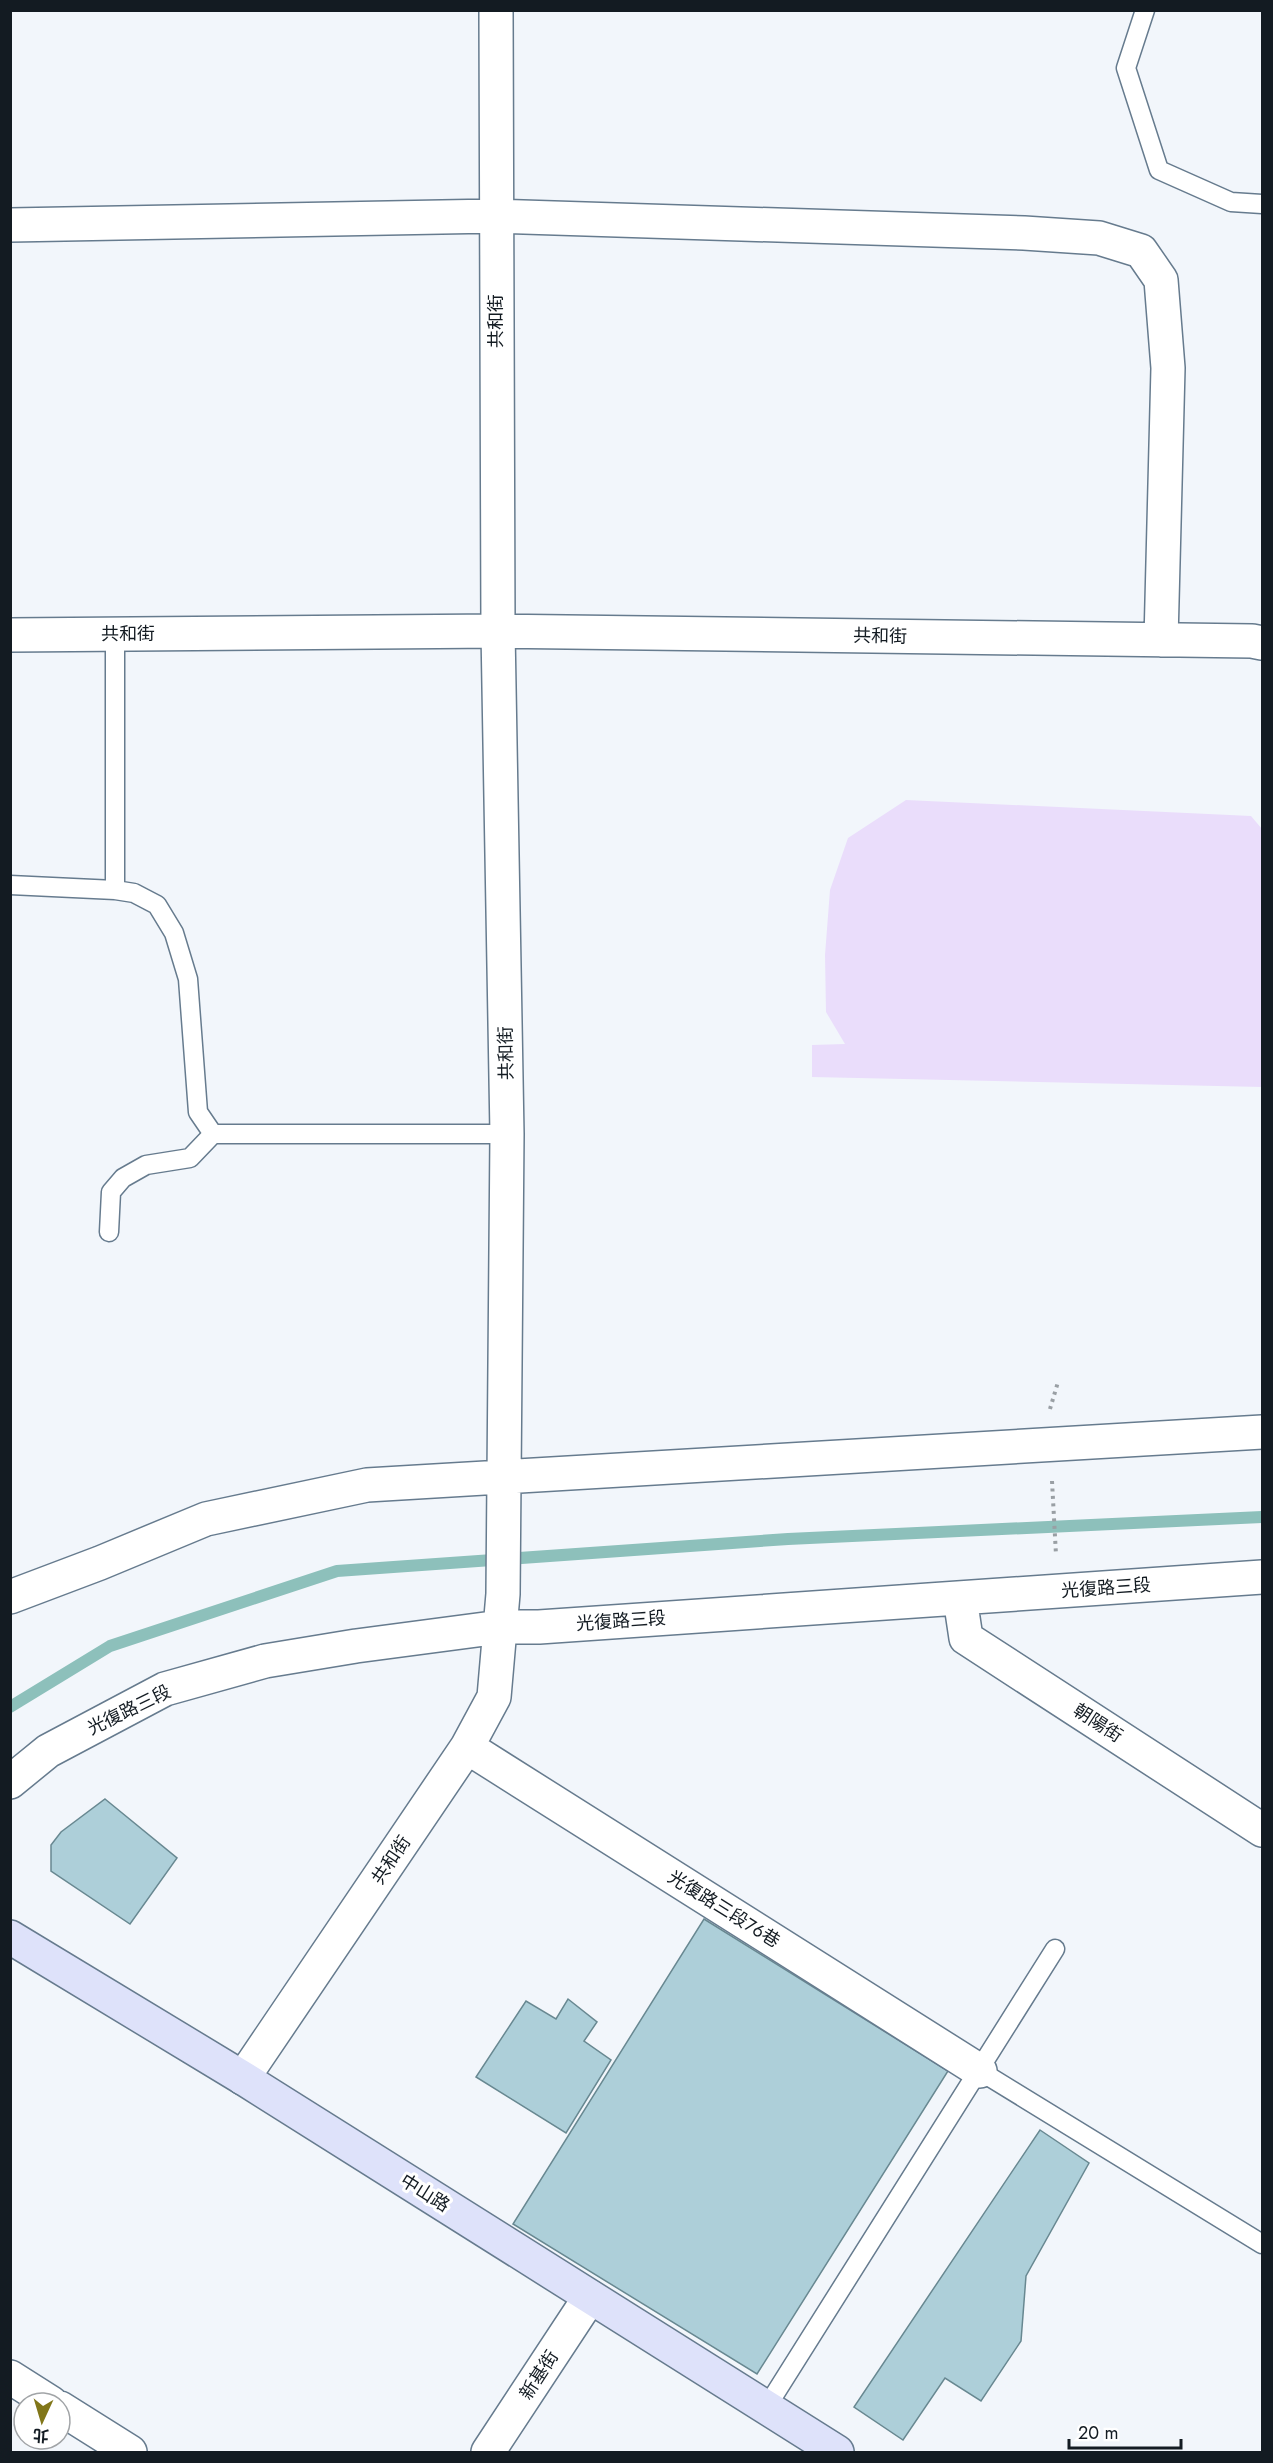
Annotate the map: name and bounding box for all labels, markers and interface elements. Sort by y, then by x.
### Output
street label: 共和街 [483,294,509,348]
street label: 共和街 [101,621,155,647]
street label: 共和街 [853,623,907,649]
street label: 共和街 [493,1026,519,1080]
street label: 光復路三段 [1060,1572,1152,1604]
street label: 光復路三段 [575,1605,667,1637]
street label: 光復路三段 [83,1679,175,1741]
street label: 朝陽街 [1068,1697,1128,1749]
street label: 共和街 [365,1830,417,1890]
street label: 光復路三段76巷 [663,1864,785,1954]
street label: 中山路 [395,2168,455,2218]
street label: 新基街 [513,2345,565,2405]
north arrow [12,2391,72,2451]
scale bar [1069,2412,1182,2450]
text: 20 m [1078,2420,1118,2446]
text: 北 [32,2423,50,2447]

